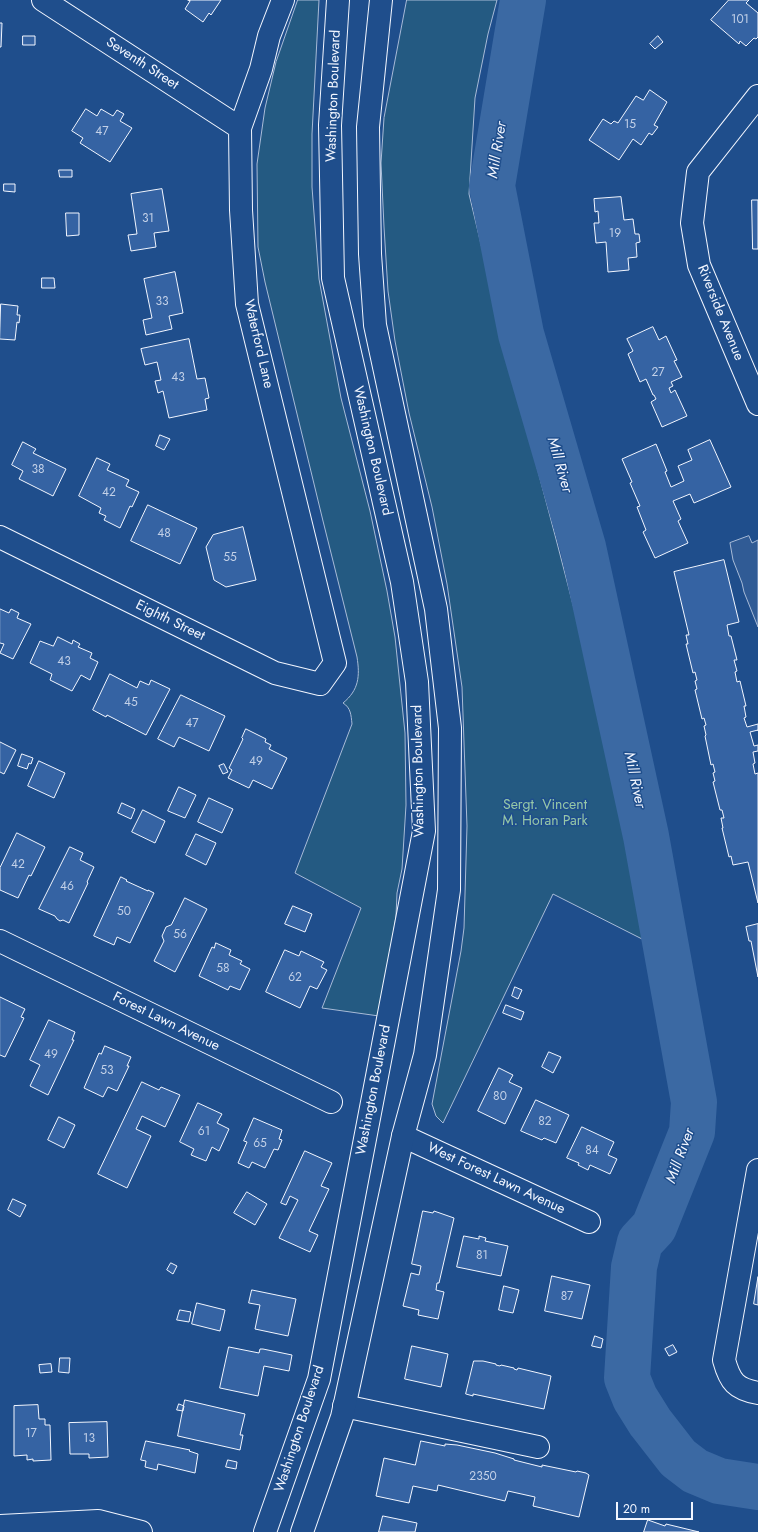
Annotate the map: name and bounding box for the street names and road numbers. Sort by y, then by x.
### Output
street label: Washington Boulevard [323,30,345,162]
street label: Seventh Street [102,34,182,94]
street label: Riverside Avenue [693,263,747,363]
street label: Waterford Lane [240,298,276,390]
street label: Washington Boulevard [349,385,395,517]
street label: Eighth Street [133,597,207,645]
street label: Washington Boulevard [409,705,429,837]
street label: Forest Lawn Avenue [110,989,222,1055]
street label: Washington Boulevard [353,1023,395,1157]
street label: West Forest Lawn Avenue [424,1140,568,1218]
street label: Washington Boulevard [272,1363,328,1495]

